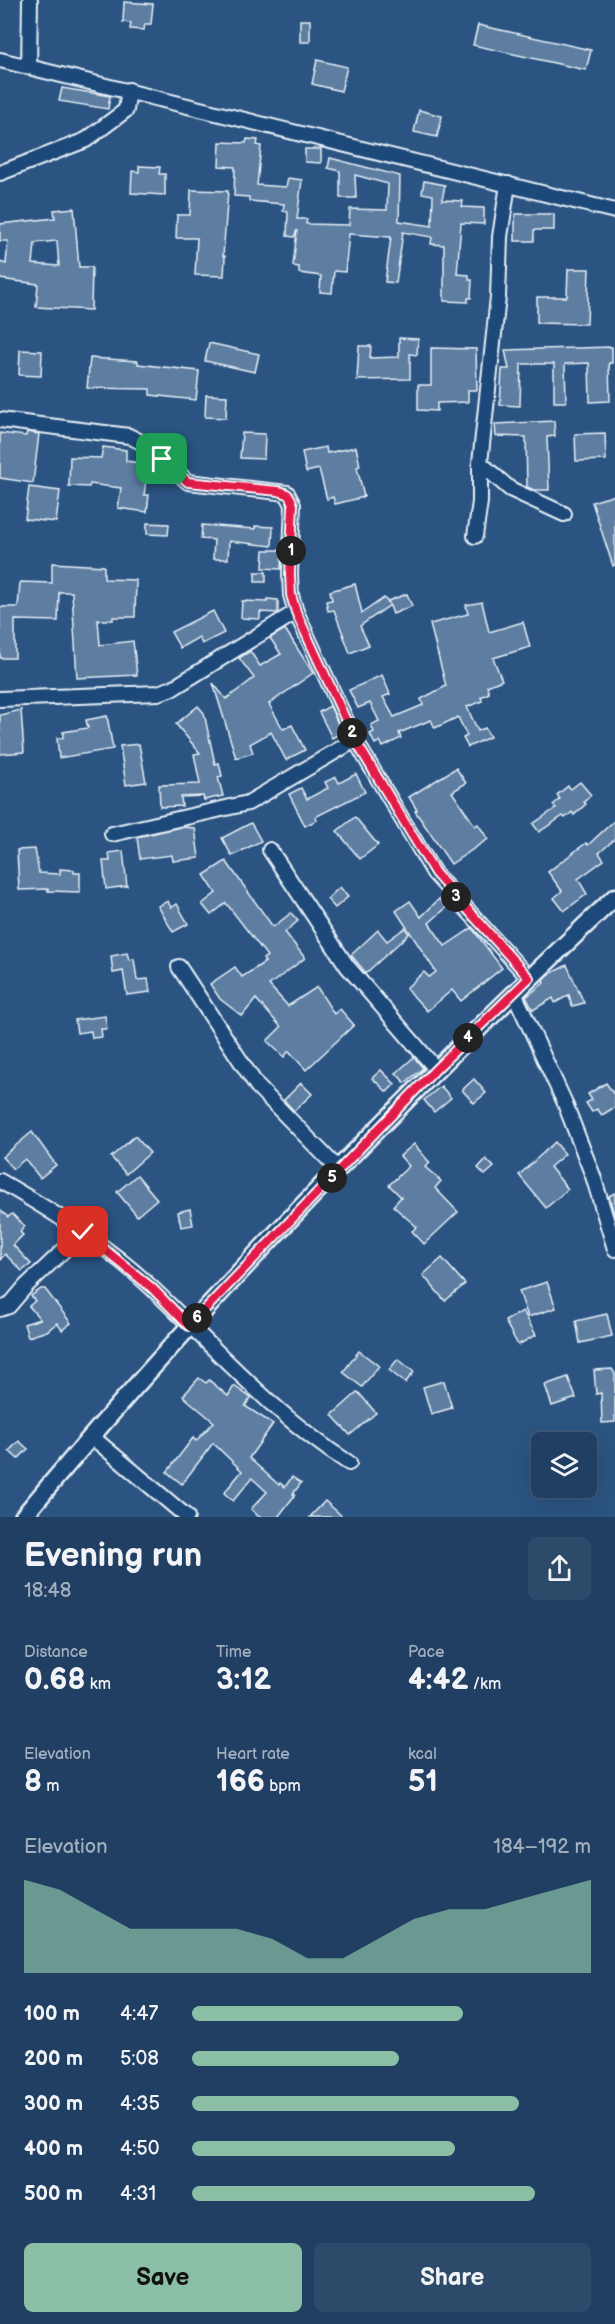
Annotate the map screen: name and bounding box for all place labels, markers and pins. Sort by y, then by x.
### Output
pin [136,433,187,484]
pin: 1 [276,536,306,566]
pin: 2 [337,718,367,748]
pin: 3 [441,882,471,912]
pin: 4 [453,1023,483,1053]
pin: 5 [317,1163,347,1193]
pin [57,1206,108,1257]
pin: 6 [182,1303,212,1333]

